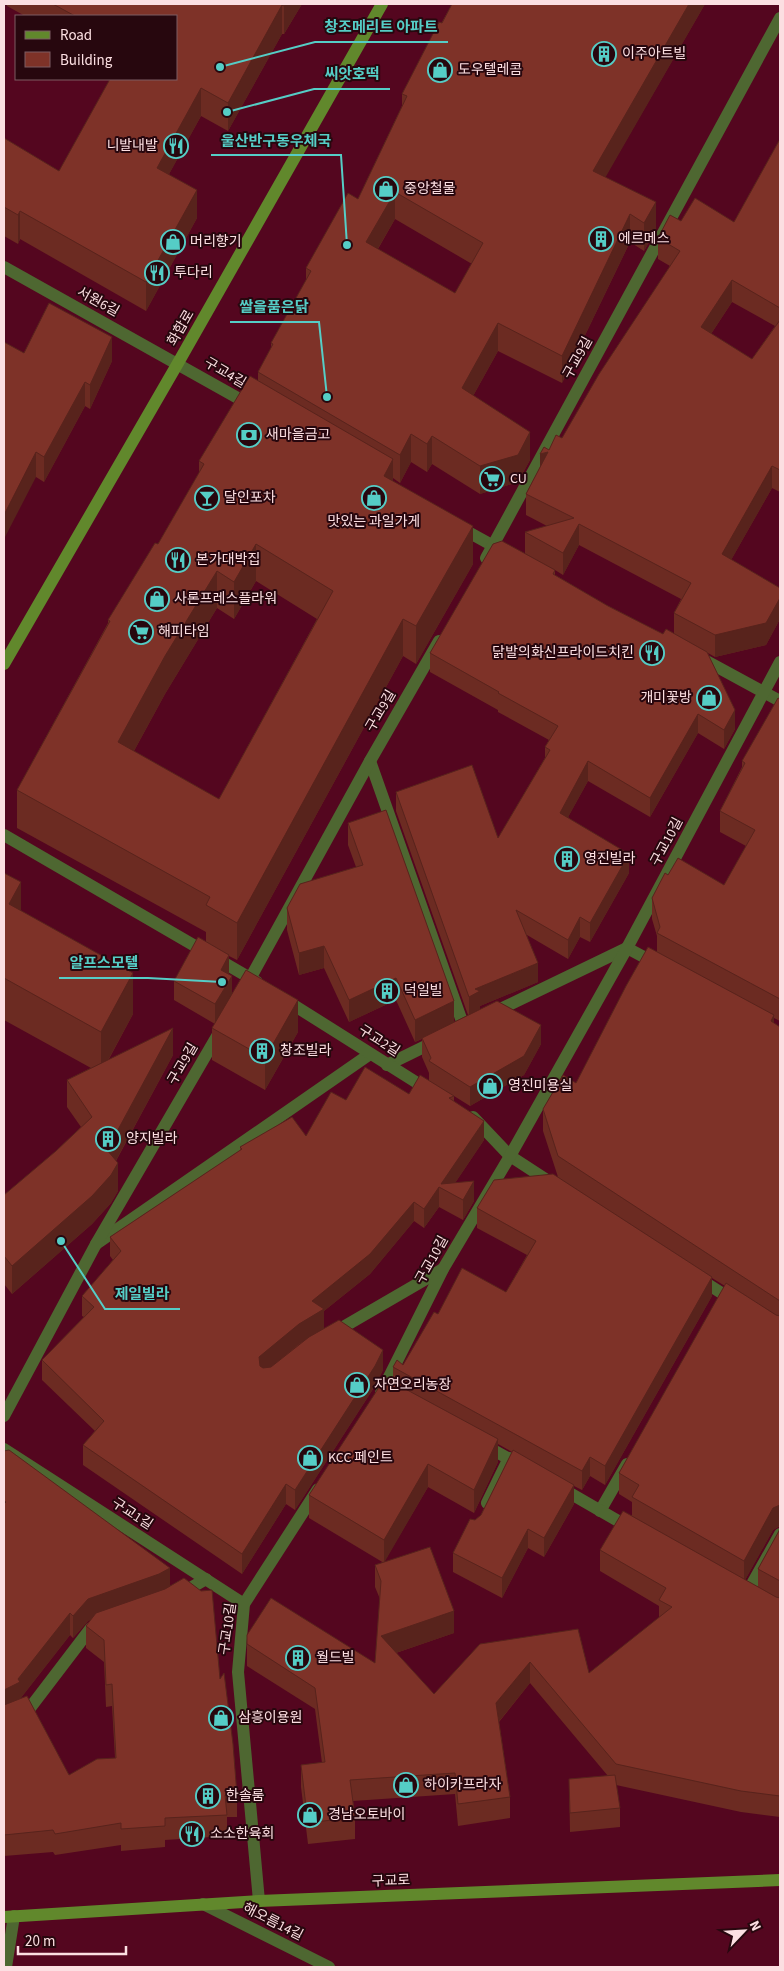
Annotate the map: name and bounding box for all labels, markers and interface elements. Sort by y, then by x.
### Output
callout: 창조메리트 아파트 [315,12,448,42]
legend [15,15,178,80]
text: 창조메리트 아파트 [324,17,438,38]
text: Road [60,25,92,46]
building icon: 이주아트빌 [591,41,617,67]
place label: 이주아트빌 [622,44,686,64]
text: Building [60,50,113,71]
shop icon: 도우텔레콤 [427,57,453,83]
callout: 씨앗호떡 [314,59,390,89]
place label: 도우텔레콤 [458,60,522,80]
text: 씨앗호떡 [324,64,380,85]
callout: 울산반구동우체국 [211,125,341,155]
text: 울산반구동우체국 [221,131,331,152]
restaurant icon: 니발내발 [163,133,189,159]
place label: 니발내발 [106,136,158,156]
shop icon: 중앙철물 [373,176,399,202]
place label: 중앙철물 [404,179,456,199]
building icon: 에르메스 [588,226,614,252]
shop icon: 머리향기 [160,229,186,255]
place label: 에르메스 [618,229,670,249]
place label: 머리향기 [190,232,242,252]
restaurant icon: 투다리 [144,260,170,286]
place label: 투다리 [174,263,213,283]
street label: 서원6길 [73,282,123,322]
callout: 쌀을품은닭 [230,292,319,322]
text: 쌀을품은닭 [239,297,309,318]
street label: 화합로 [163,306,199,350]
street label: 구교9길 [558,333,598,383]
street label: 구교4길 [200,353,250,393]
bank icon: 새마을금고 [236,422,262,448]
place label: 새마을금고 [266,425,331,445]
supermarket icon: CU [479,466,505,492]
place label: CU [510,469,527,489]
bar icon: 달인포차 [194,485,220,511]
shop icon: 맛있는 과일가게 [361,485,387,511]
place label: 달인포차 [224,488,276,508]
place label: 맛있는 과일가게 [328,512,420,532]
restaurant icon: 본가대박집 [165,547,191,573]
place label: 본가대박집 [196,550,260,570]
shop icon: 사론프레스플라워 [144,586,170,612]
place label: 사론프레스플라워 [174,589,277,609]
supermarket icon: 해피타임 [128,619,154,645]
place label: 해피타임 [158,622,210,642]
restaurant icon: 닭발의화신프라이드치킨 [639,640,665,666]
place label: 닭발의화신프라이드치킨 [492,643,634,663]
shop icon: 개미꽃방 [696,685,722,711]
street label: 구교9길 [361,686,401,736]
place label: 개미꽃방 [640,688,692,708]
street label: 구교10길 [646,814,688,870]
building icon: 영진빌라 [554,846,580,872]
place label: 영진빌라 [584,849,636,869]
callout: 알프스모텔 [59,948,148,978]
text: 알프스모텔 [69,953,139,974]
building icon: 덕일빌 [374,978,400,1004]
place label: 덕일빌 [404,981,443,1001]
street label: 구교2길 [354,1020,404,1062]
building icon: 창조빌라 [249,1038,275,1064]
street label: 구교9길 [163,1039,203,1089]
place label: 창조빌라 [280,1041,332,1061]
shop icon: 영진미용실 [477,1073,503,1099]
place label: 영진미용실 [508,1076,572,1096]
building icon: 양지빌라 [95,1126,121,1152]
place label: 양지빌라 [126,1129,178,1149]
street label: 구교10길 [411,1232,453,1288]
callout: 제일빌라 [105,1279,180,1309]
text: 제일빌라 [114,1284,170,1305]
shop icon: 자연오리농장 [344,1372,370,1398]
place label: 자연오리농장 [374,1375,451,1395]
shop icon: KCC 페인트 [297,1445,323,1471]
place label: KCC 페인트 [328,1448,393,1468]
street label: 구교1길 [107,1493,157,1535]
street label: 구교10길 [214,1602,242,1656]
building icon: 월드빌 [285,1645,311,1671]
place label: 월드빌 [316,1648,355,1668]
shop icon: 삼흥이용원 [208,1705,234,1731]
place label: 삼흥이용원 [238,1708,302,1728]
shop icon: 하이카프라자 [393,1772,419,1798]
place label: 하이카프라자 [424,1775,501,1795]
building icon: 한솔룸 [195,1783,221,1809]
place label: 한솔룸 [226,1786,265,1806]
shop icon: 경남오토바이 [297,1802,323,1828]
place label: 경남오토바이 [328,1805,405,1825]
restaurant icon: 소소한육회 [179,1821,205,1847]
place label: 소소한육회 [210,1824,274,1844]
street label: 구교로 [371,1870,411,1892]
street label: 해오름14길 [239,1898,307,1946]
north arrow [719,1906,769,1956]
text: N [744,1917,766,1934]
scale bar [18,1924,125,1956]
text: 20 m [25,1931,55,1952]

